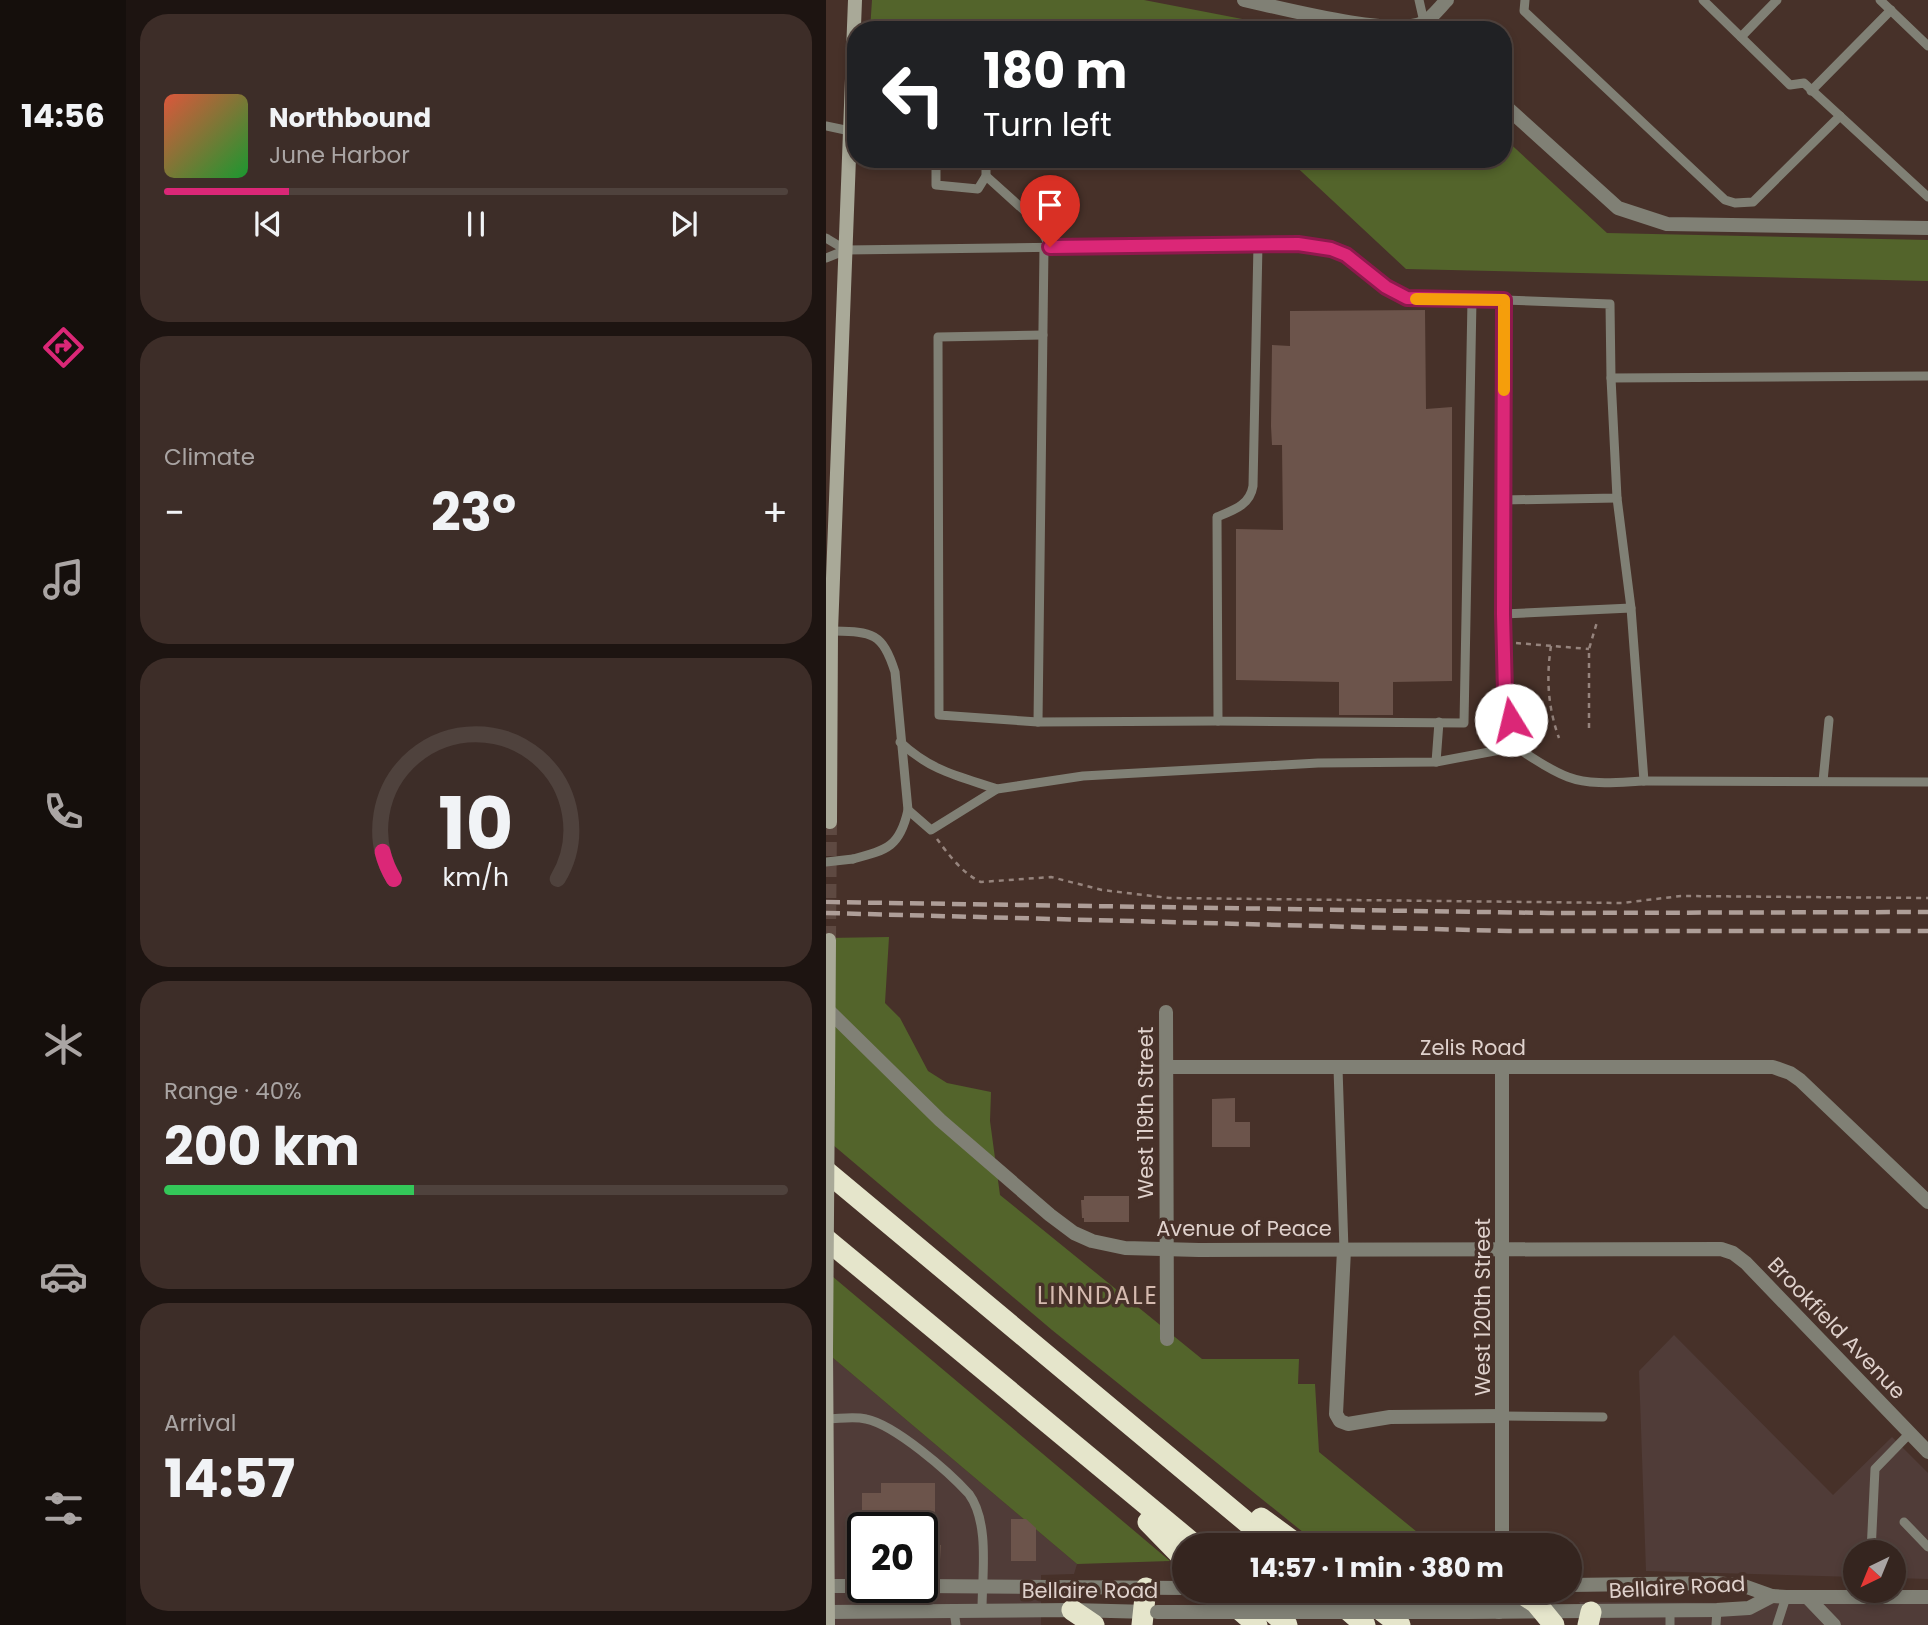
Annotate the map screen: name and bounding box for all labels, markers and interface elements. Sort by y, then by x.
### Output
text: 180 m [983,37,1127,105]
icon: left [868,49,959,140]
text: 14:56 [21,93,105,138]
text: Northbound [269,100,431,136]
text: Turn left [983,102,1112,147]
text: June Harbor [269,139,410,171]
pin [1020,175,1080,247]
icon: arrive [1031,186,1069,224]
icon: previous [249,205,287,243]
icon: pause [457,205,495,243]
icon: next [665,205,703,243]
icon: directions [39,323,88,372]
text: Climate [164,441,255,473]
text: 23° [431,476,516,549]
text: − [164,486,185,539]
text: + [762,486,788,539]
icon: music [39,555,88,604]
position arrow [1474,683,1548,757]
text: 10 [439,773,513,874]
icon: phone [39,787,88,836]
text: km/h [443,859,509,894]
icon: climate [39,1020,88,1069]
street label: West 119th Street [1131,1027,1160,1199]
street label: Zelis Road [1420,1033,1526,1062]
text: Range · 40% [164,1075,302,1107]
text: 200 km [164,1110,360,1183]
street label: Avenue of Peace [1156,1214,1332,1243]
street label: West 120th Street [1468,1218,1497,1396]
street label: Brookfield Avenue [1762,1251,1912,1405]
icon: car [39,1252,88,1301]
district label: LINNDALE [1037,1279,1159,1312]
text: Arrival [164,1407,236,1439]
text: 14:57 [164,1442,295,1515]
icon: filters [39,1484,88,1533]
speed limit sign: 20 [847,1512,938,1603]
north arrow [1843,1540,1906,1603]
map controls [1843,1540,1906,1603]
text: 14:57 · 1 min · 380 m [1250,1550,1504,1586]
street label: Bellaire Road [1608,1569,1746,1605]
street label: Bellaire Road [1022,1576,1158,1605]

